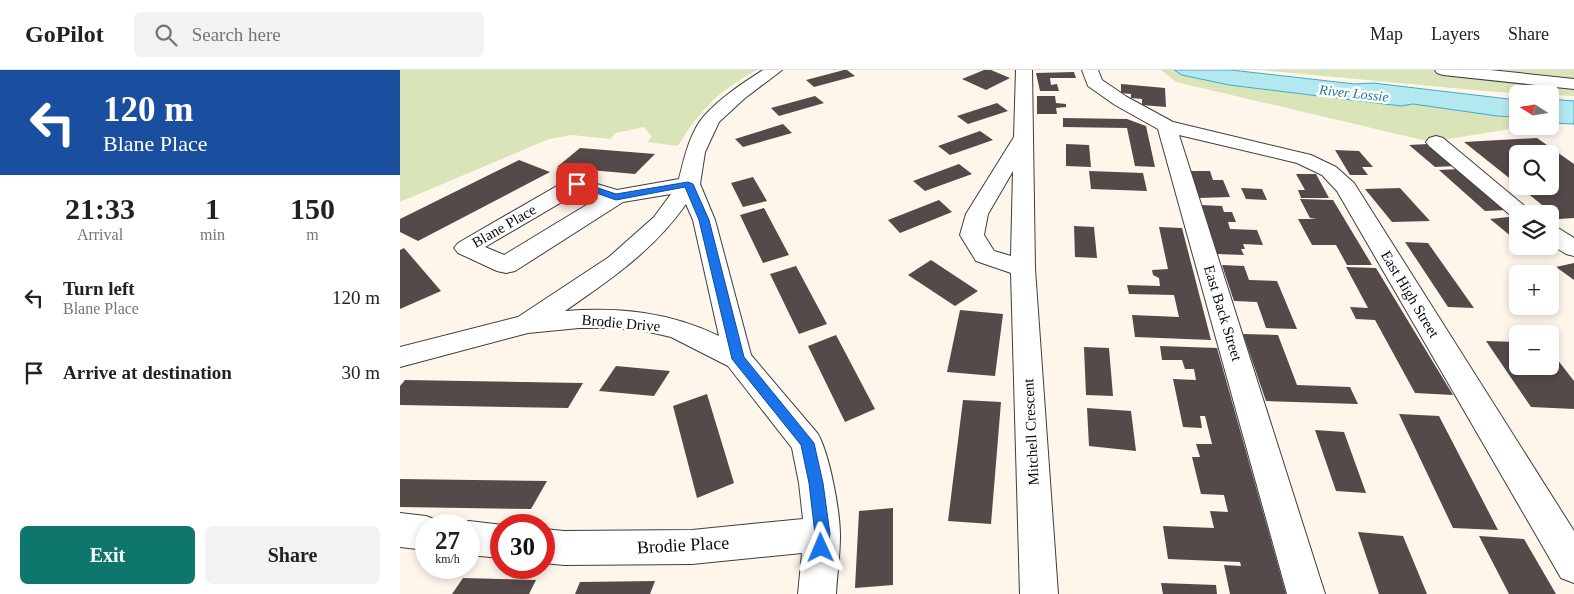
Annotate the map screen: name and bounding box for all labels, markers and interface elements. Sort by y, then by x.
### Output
search box [134,12,484,57]
text: GoPilot [25,21,104,47]
icon: search [152,21,180,49]
text: Search here [192,24,281,45]
text: Map [1370,24,1403,44]
text: Layers [1431,24,1480,44]
text: Share [1508,24,1549,44]
water label: River Lossie [1318,82,1389,105]
north arrow [1509,85,1559,135]
map controls [1509,85,1559,375]
icon: left [20,90,85,155]
text: 120 m [103,90,193,129]
text: Blane Place [103,131,207,156]
button: search [1509,145,1559,195]
pin [556,163,598,205]
icon: arrive [563,170,591,198]
text: 21:33 [65,192,135,225]
text: 1 [205,192,220,225]
text: 150 [290,192,335,225]
street label: Blane Place [469,201,539,251]
button: layers [1509,205,1559,255]
text: Arrival [77,226,123,243]
text: min [200,226,225,243]
text: m [306,226,319,243]
street label: East High Street [1378,248,1443,341]
street label: East Back Street [1201,263,1245,364]
button: + [1509,265,1559,315]
text: Turn left [63,278,135,299]
icon: left [20,284,48,312]
text: 120 m [332,287,380,308]
text: Blane Place [63,300,139,317]
street label: Brodie Drive [581,312,661,334]
button: − [1509,325,1559,375]
icon: arrive [20,359,48,387]
text: Arrive at destination [63,362,232,383]
text: 30 m [341,362,380,383]
street label: Mitchell Crescent [1020,377,1042,486]
speed limit sign: 30 [490,514,555,579]
position arrow [794,521,846,573]
button: Exit [20,526,195,584]
button: Share [205,526,380,584]
text: 27 [435,527,460,554]
street label: Brodie Place [636,533,730,557]
text: km/h [435,552,460,566]

